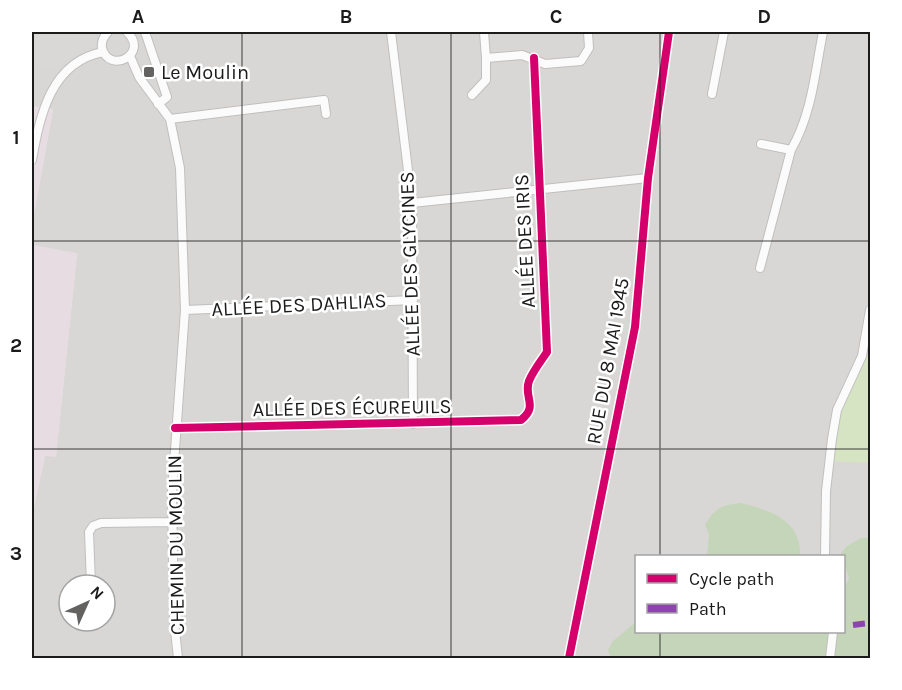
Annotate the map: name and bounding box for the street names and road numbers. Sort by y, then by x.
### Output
street label: ALLÉE DES GLYCINES [394,171,425,357]
street label: ALLÉE DES IRIS [509,173,540,309]
street label: RUE DU 8 MAI 1945 [582,276,634,446]
street label: ALLÉE DES DAHLIAS [211,288,387,321]
street label: ALLÉE DES ÉCUREUILS [252,394,452,421]
street label: CHEMIN DU MOULIN [163,455,189,635]

